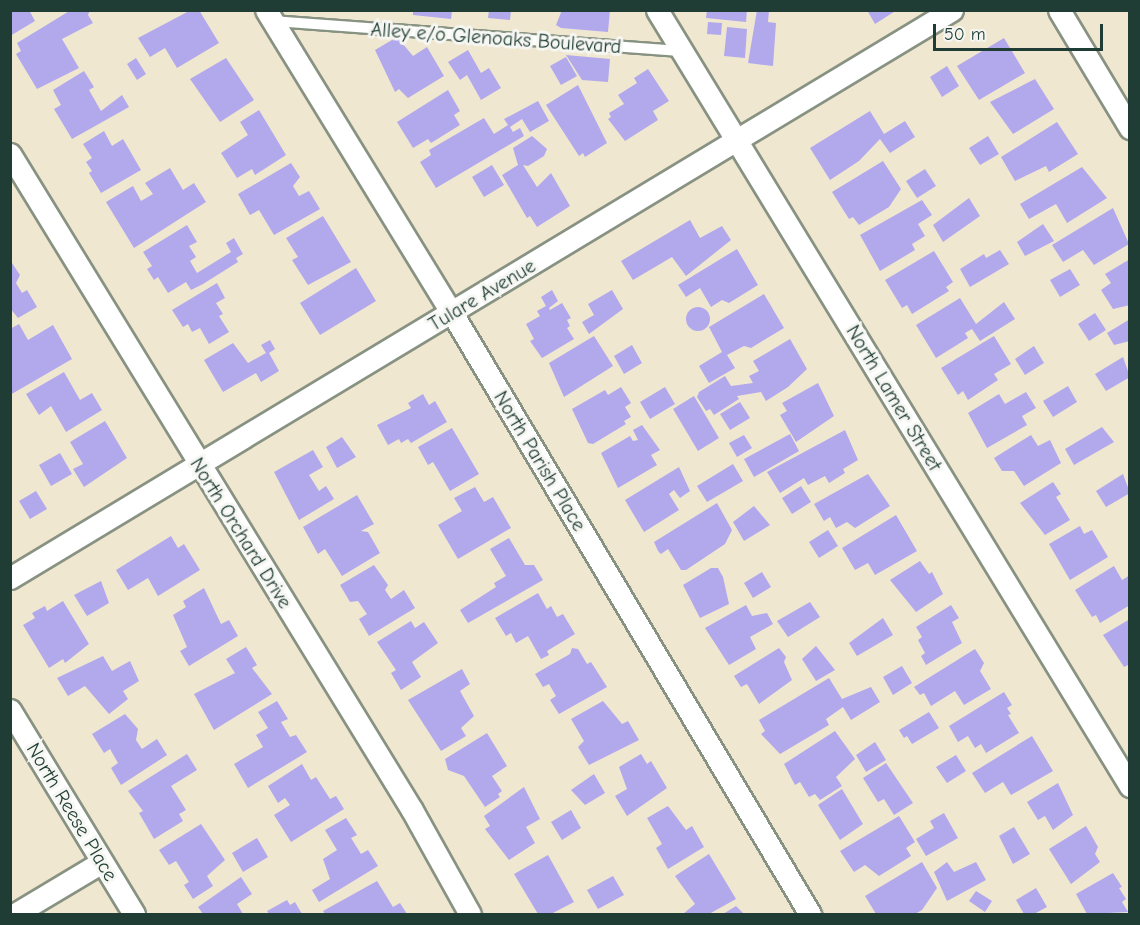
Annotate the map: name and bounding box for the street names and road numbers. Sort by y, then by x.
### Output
street label: Alley e/o Glenoaks Boulevard [370,17,622,59]
street label: Tulare Avenue [424,254,540,336]
street label: North Lamer Street [841,321,947,475]
street label: North Parish Place [489,387,591,535]
street label: North Orchard Drive [185,453,297,613]
street label: North Reese Place [21,739,123,885]

